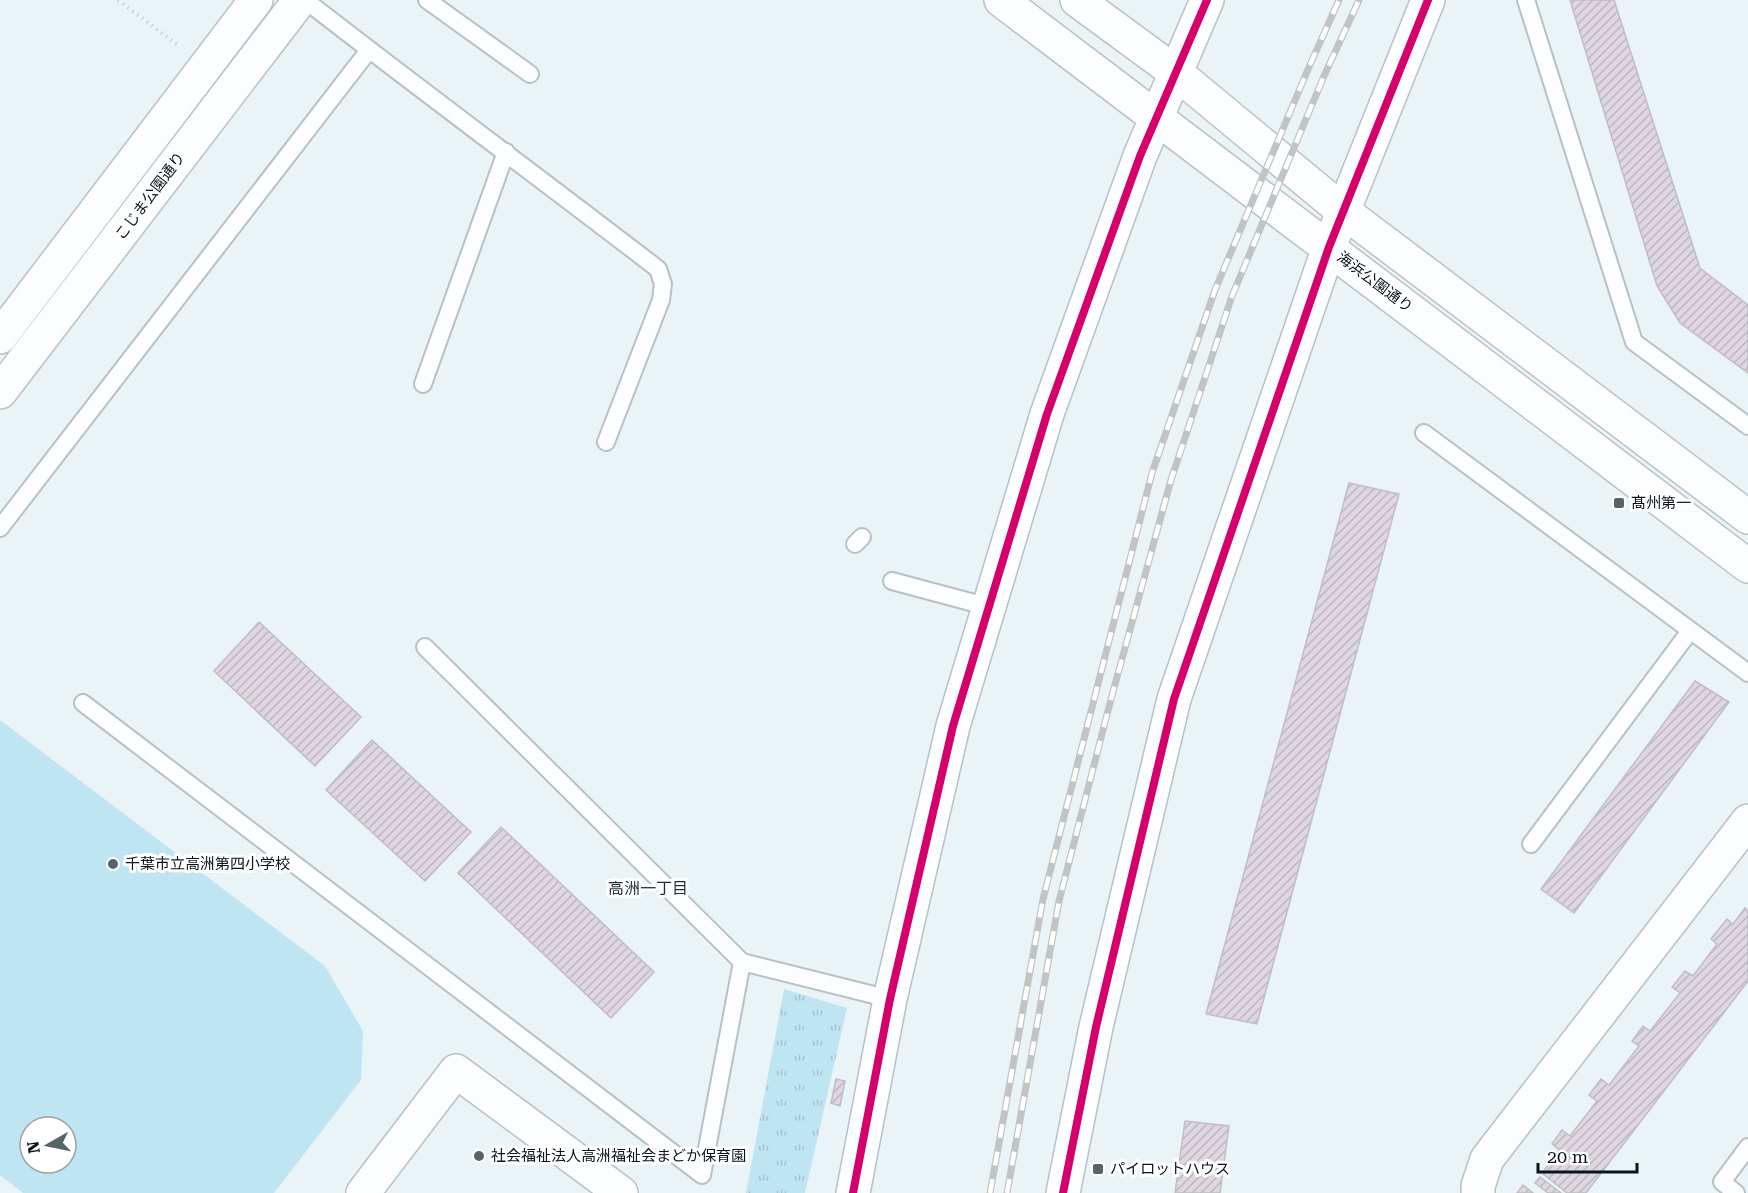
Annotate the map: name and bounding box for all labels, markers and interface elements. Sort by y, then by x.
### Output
street label: こじま公園通り [111,149,189,243]
street label: 海浜公園通り [1334,248,1416,316]
place label: 髙州第一 [1631,494,1691,512]
marker: 髙州第一 [1612,496,1626,510]
place label: 千葉市立高洲第四小学校 [125,855,290,873]
marker: 千葉市立高洲第四小学校 [106,857,120,871]
district label: 高洲一丁目 [608,879,688,898]
north arrow [18,1115,78,1175]
scale bar [1538,1136,1637,1174]
text: N [23,1140,44,1155]
text: 20 m [1547,1146,1588,1167]
place label: 社会福祉法人高洲福祉会まどか保育園 [491,1147,746,1165]
marker: 社会福祉法人高洲福祉会まどか保育園 [472,1149,486,1163]
place label: パイロットハウス [1110,1160,1230,1178]
marker: パイロットハウス [1091,1162,1105,1176]

